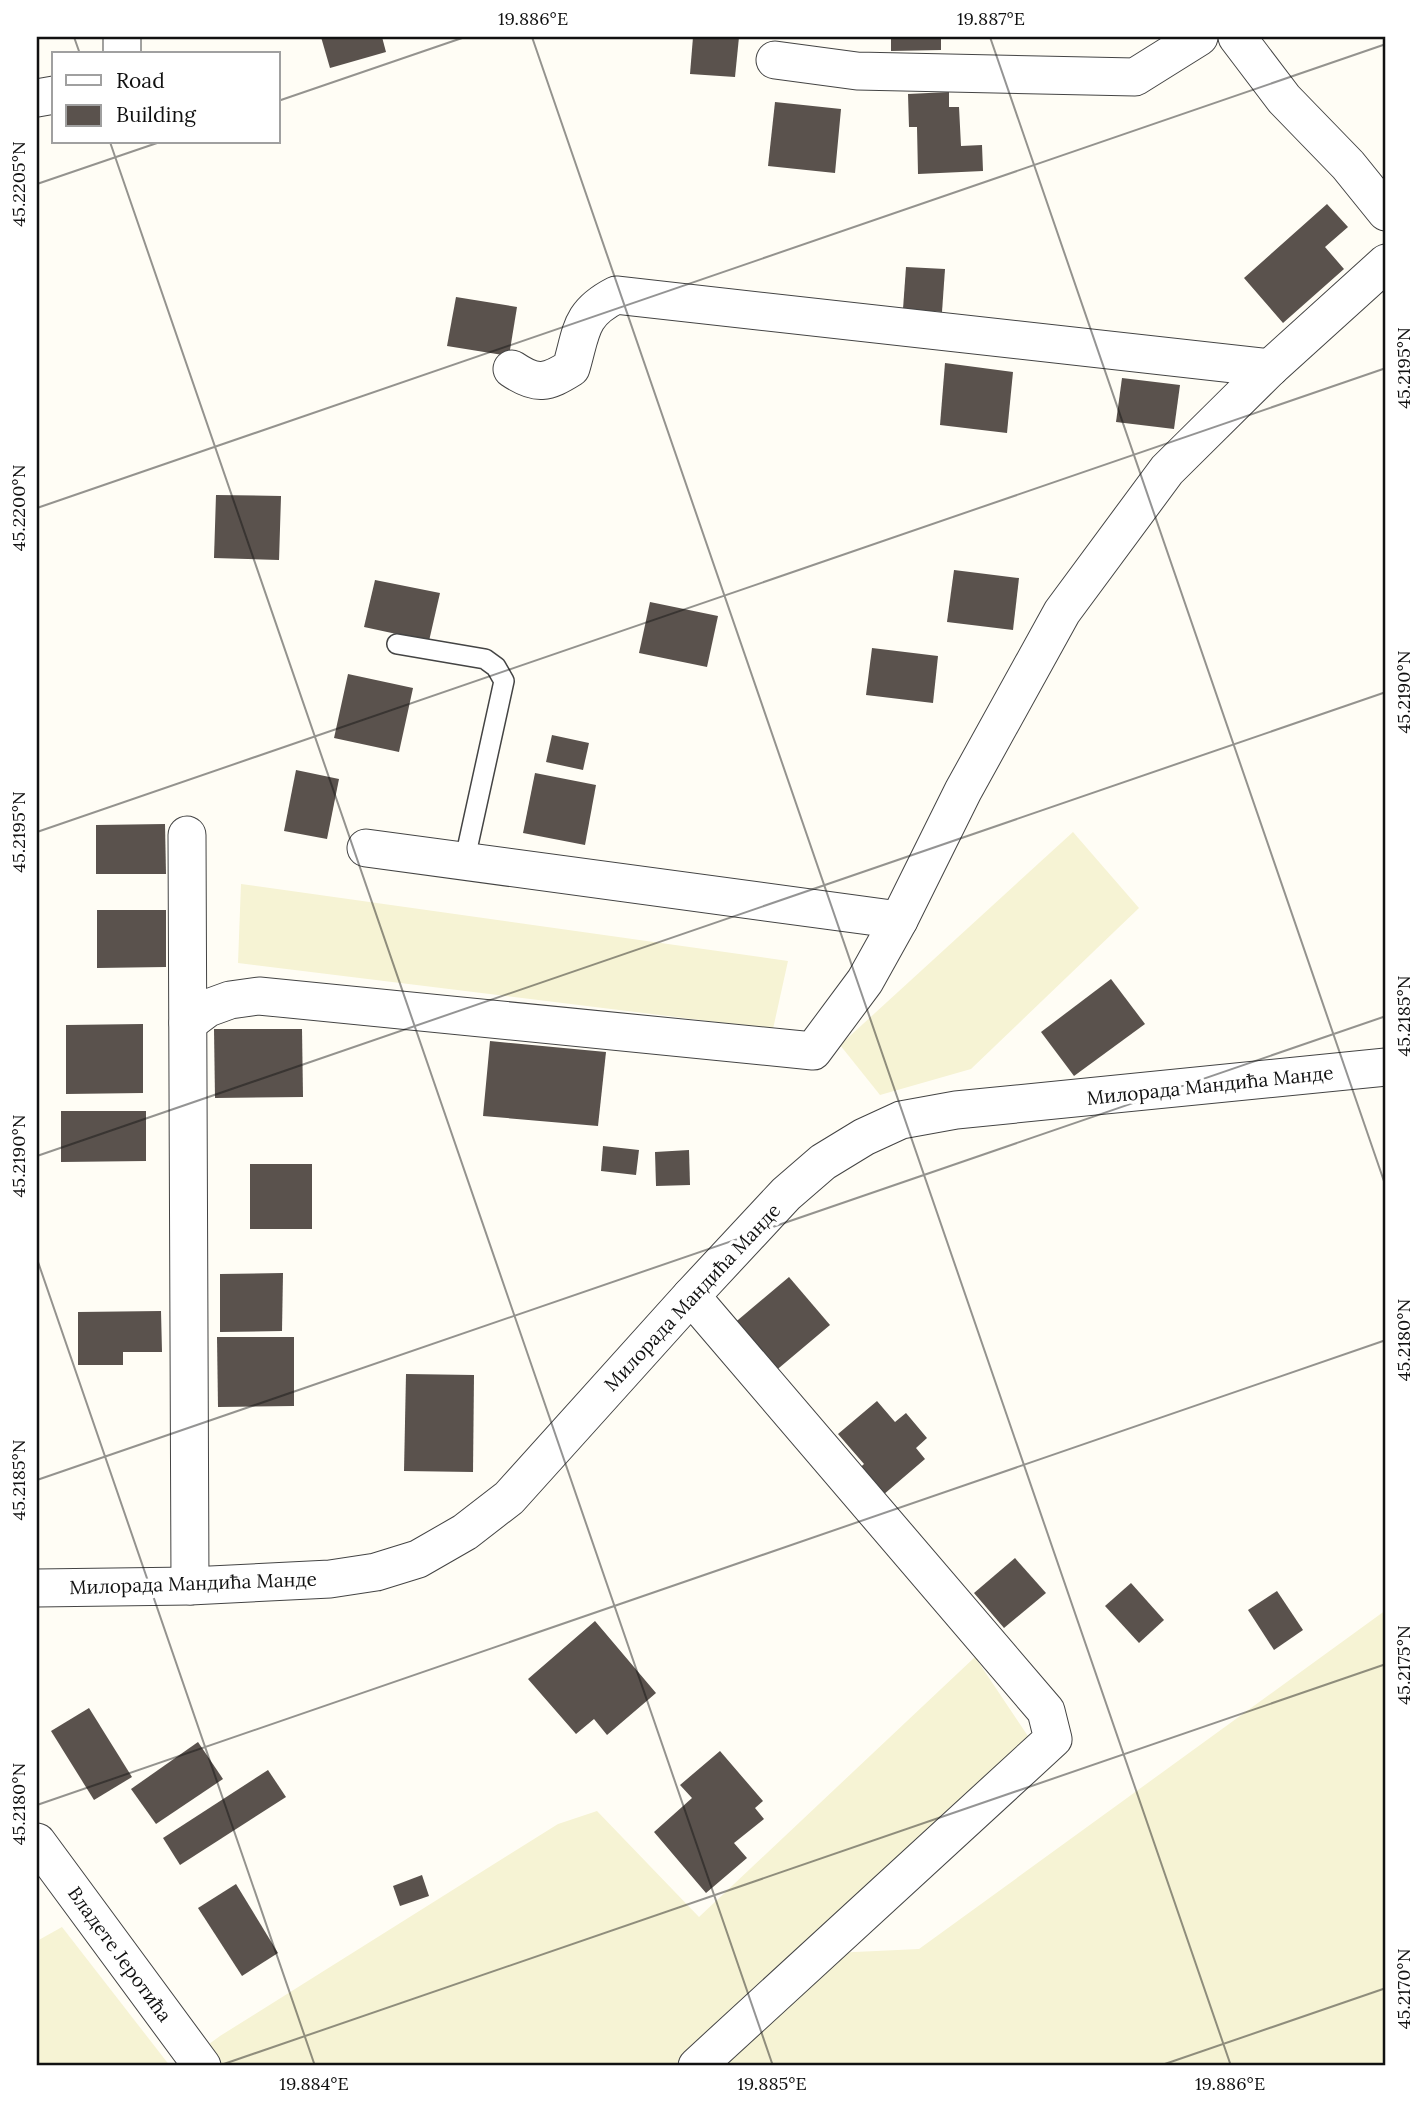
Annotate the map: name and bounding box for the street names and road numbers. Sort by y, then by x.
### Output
street label: Милорада Мандића Манде [1085,1060,1335,1110]
street label: Милорада Мандића Манде [599,1198,785,1396]
street label: Милорада Мандића Манде [69,1567,317,1599]
street label: Владете Јеротића [63,1882,177,2026]

